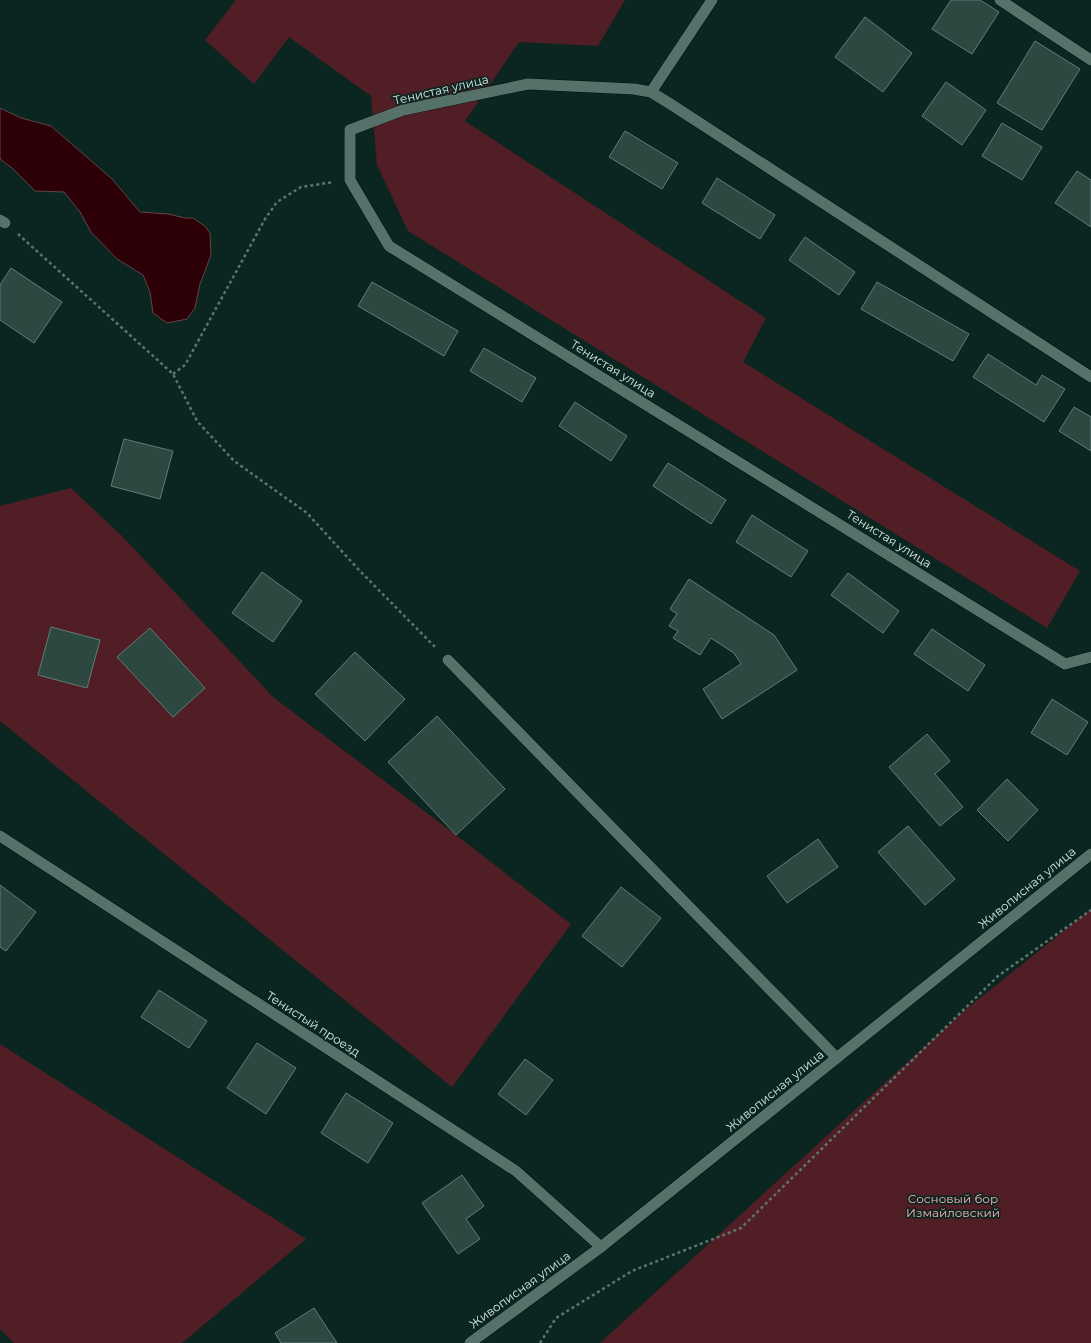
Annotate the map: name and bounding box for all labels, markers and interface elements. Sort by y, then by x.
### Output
street label: Тенистая улица [392,71,490,108]
street label: Тенистая улица [568,336,659,401]
street label: Тенистая улица [844,506,935,571]
street label: Живописная улица [975,844,1079,932]
street label: Тенистый проезд [264,988,363,1060]
street label: Живописная улица [723,1047,827,1135]
park label: Сосновый бор Измайловский [906,1191,1000,1220]
street label: Живописная улица [466,1248,573,1331]

